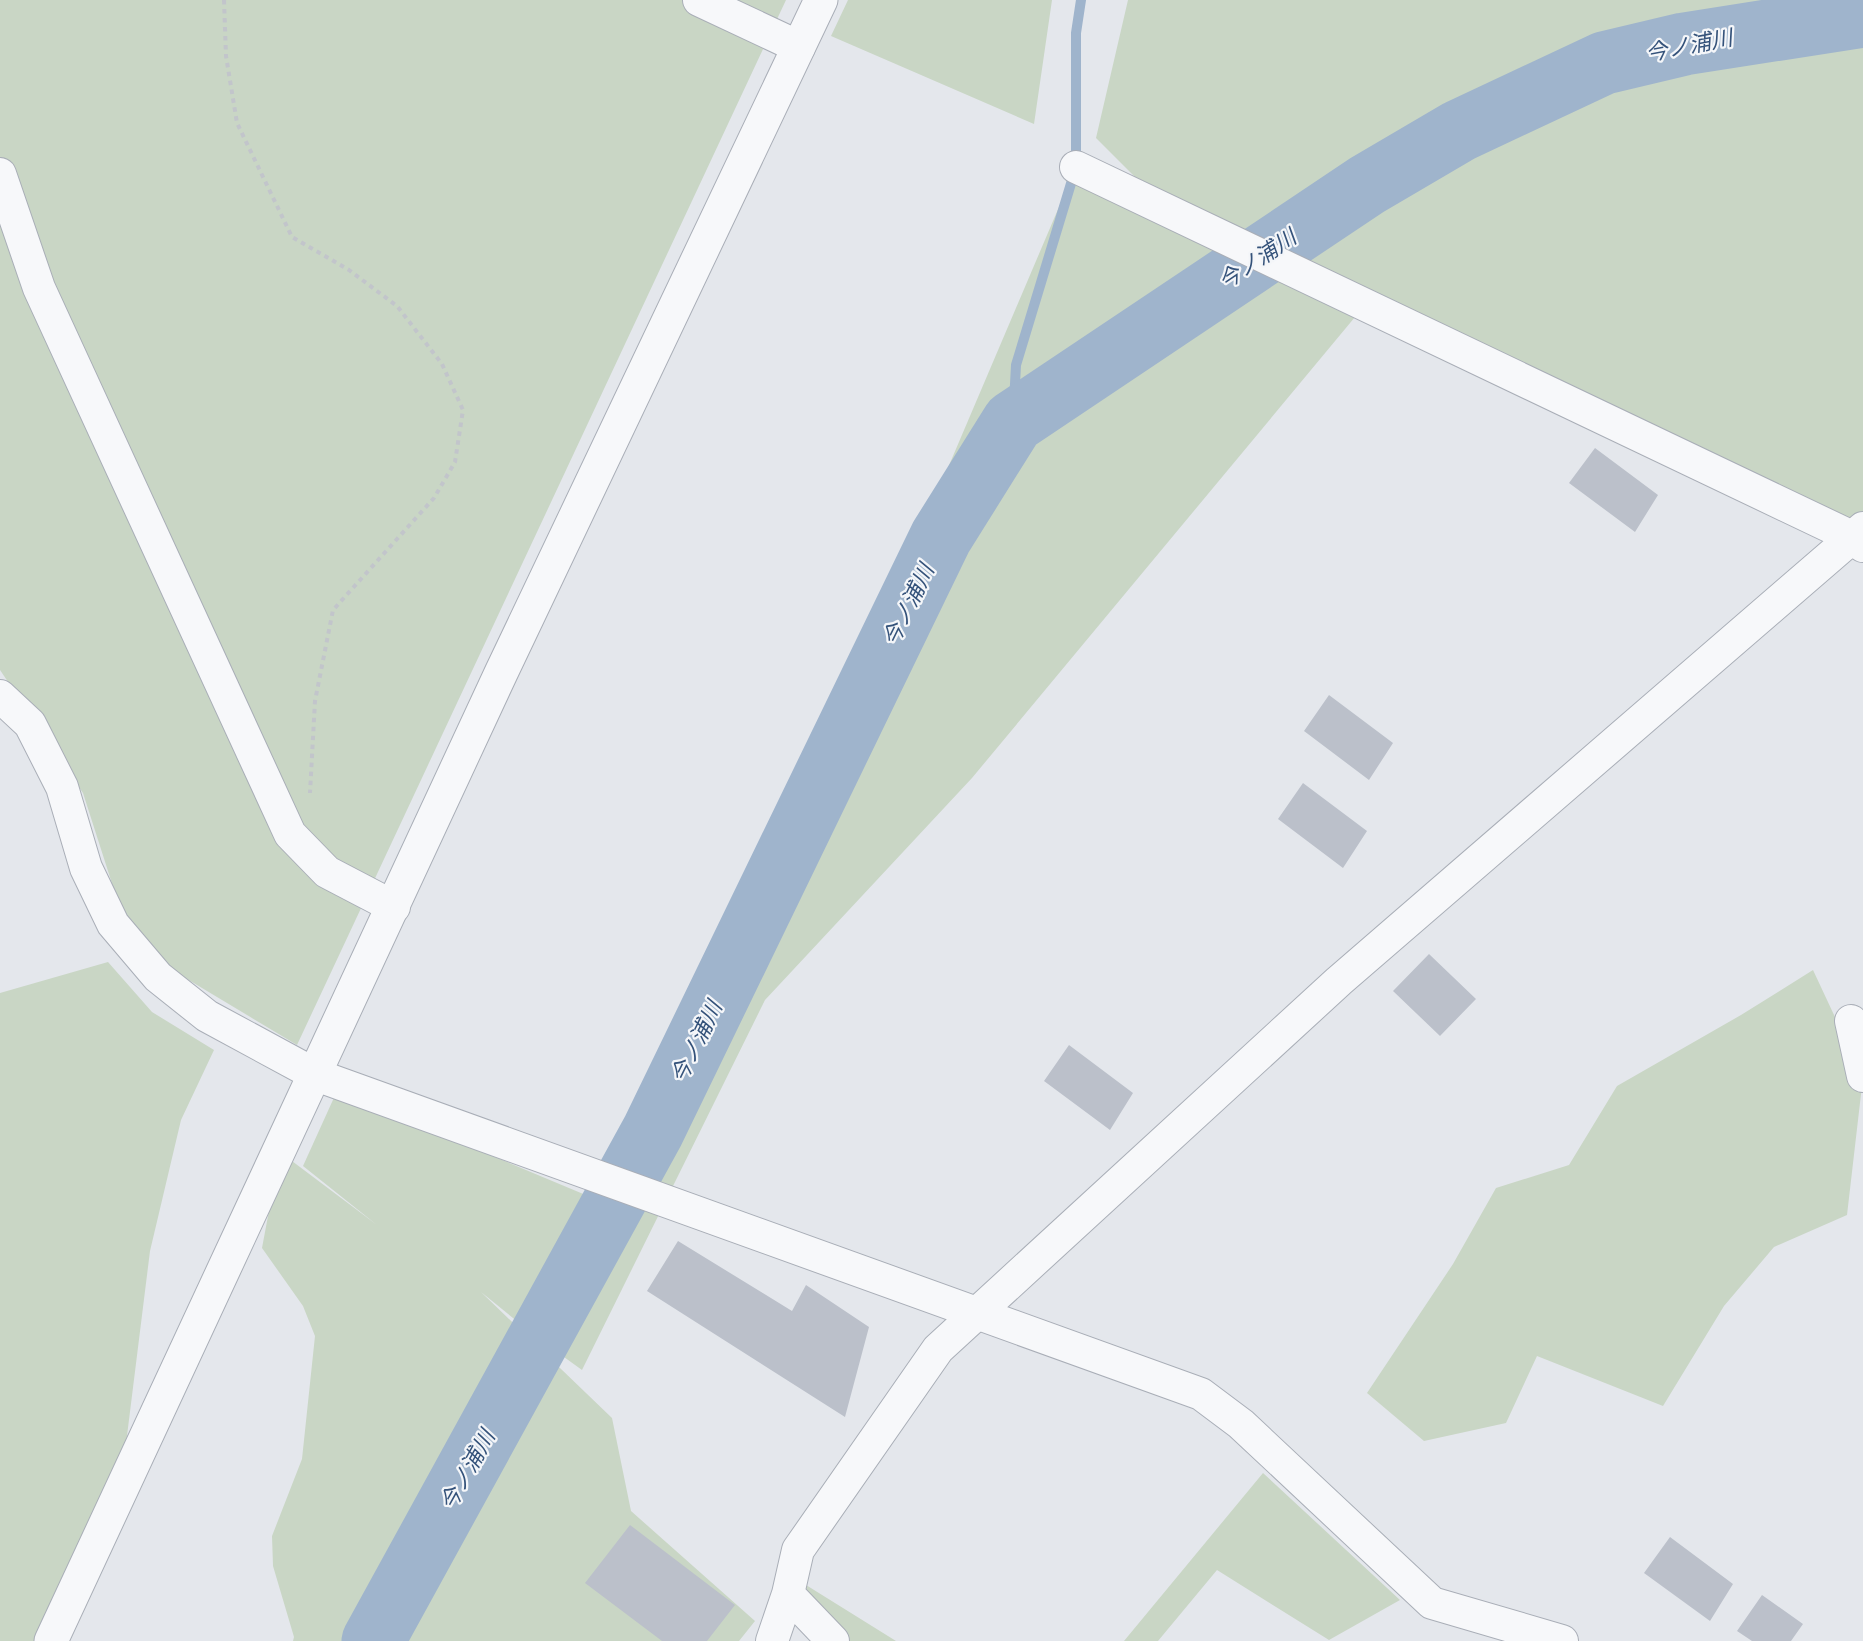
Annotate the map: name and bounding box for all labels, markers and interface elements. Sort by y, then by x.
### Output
water label: 今ノ浦川 [1643,23,1737,66]
water label: 今ノ浦川 [1213,223,1302,294]
water label: 今ノ浦川 [877,558,940,650]
water label: 今ノ浦川 [665,995,728,1087]
water label: 今ノ浦川 [434,1423,501,1515]

